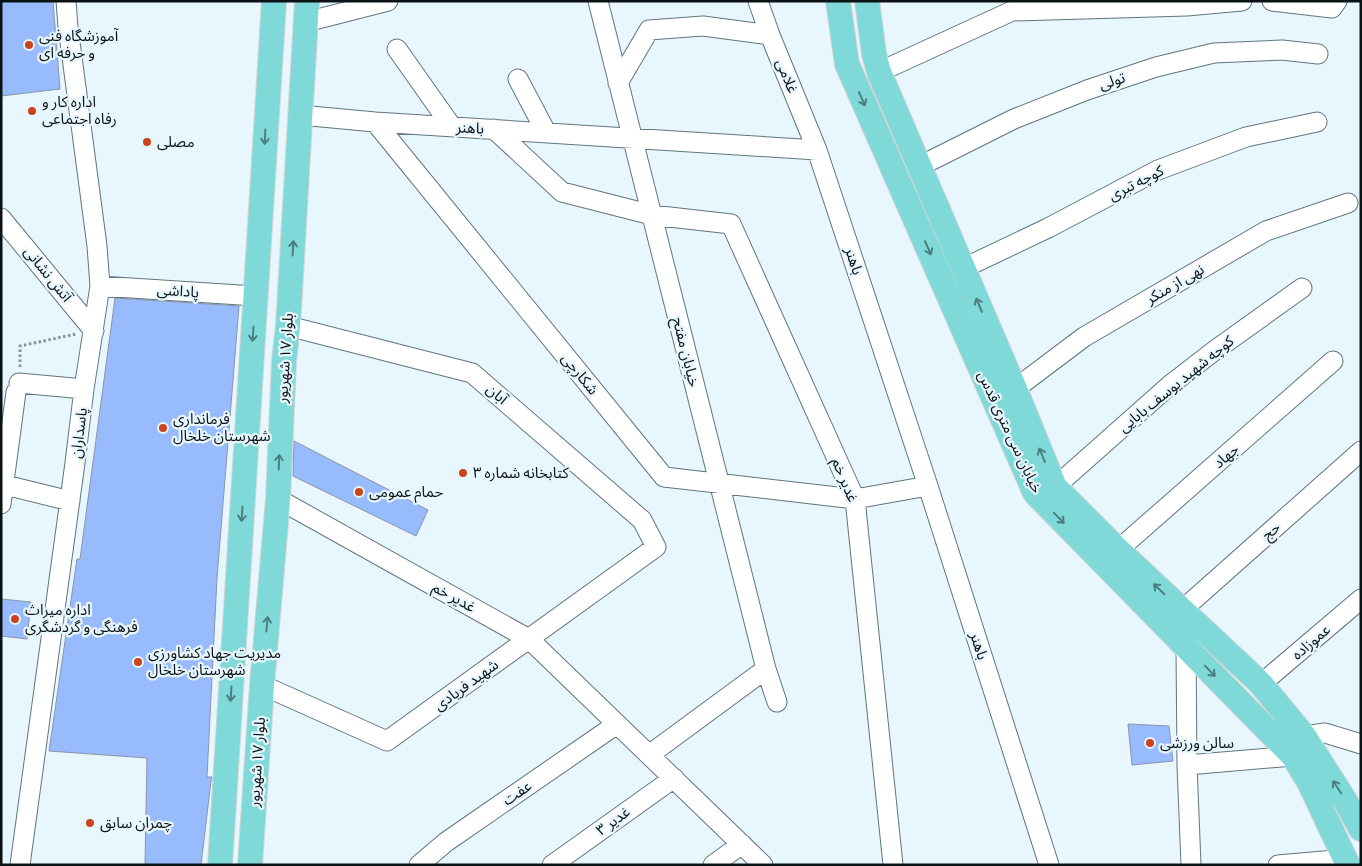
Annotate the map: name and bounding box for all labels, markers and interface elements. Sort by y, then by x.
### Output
place label: آموزشگاه فنی و حرفه ای [39,26,119,62]
marker: آموزشگاه فنی و حرفه ای [23,39,35,51]
street label: غلامی [772,56,803,96]
street label: تولی [1096,67,1127,94]
one-way arrow [858,91,868,106]
place label: اداره کار و رفاه اجتماعی [42,92,117,128]
marker: اداره کار و رفاه اجتماعی [26,105,38,117]
street label: باهنر [454,117,485,138]
one-way arrow [261,129,270,145]
place label: مصلی [157,132,195,151]
marker: مصلی [141,136,153,148]
street label: کوچه تبری [1105,160,1168,205]
one-way arrow [288,240,297,256]
one-way arrow [924,240,933,255]
street label: آتش نشانی [20,242,77,306]
street label: باهنر [841,244,868,277]
street label: نهی از منکر [1141,259,1207,308]
street label: پاداشی [156,280,200,303]
one-way arrow [974,298,984,313]
street label: بلوار ١٧ شهریور [272,313,297,404]
street label: خیابان مفتح [666,315,704,390]
one-way arrow [249,326,258,342]
street label: کوچه شهید یوسف بابایی [1114,331,1239,437]
street label: شکارچی [557,349,603,399]
street label: خیابان سی متری قدس [974,368,1047,496]
street label: آبان [483,379,512,408]
street label: پاسداران [66,406,92,460]
place label: فرمانداری شهرستان خلخال [173,409,271,445]
marker: فرمانداری شهرستان خلخال [157,422,169,434]
street label: جهاد [1209,439,1243,472]
one-way arrow [1037,448,1046,463]
one-way arrow [275,454,284,470]
street label: غدیر خم [826,455,863,506]
place label: کتابخانه شماره ۳ [473,463,570,482]
marker: کتابخانه شماره ۳ [457,467,469,479]
place label: حمام عمومی [369,482,444,503]
marker: حمام عمومی [353,486,365,498]
one-way arrow [238,506,247,522]
one-way arrow [1053,511,1065,524]
street label: حج [1257,517,1286,546]
street label: غدیر خم [428,577,479,618]
one-way arrow [1153,583,1165,595]
place label: اداره میراث فرهنگی و گردشگری [25,600,138,636]
marker: اداره میراث فرهنگی و گردشگری [9,613,21,625]
one-way arrow [262,616,272,632]
street label: عموزاده [1287,619,1334,664]
street label: باهنر [966,629,993,662]
place label: مدیریت جهاد کشاورزی شهرستان خلخال [148,643,281,679]
street label: شهید فریادی [430,655,502,714]
marker: مدیریت جهاد کشاورزی شهرستان خلخال [132,656,144,668]
one-way arrow [1204,665,1216,678]
one-way arrow [226,685,235,701]
street label: بلوار ١٧ شهریور [244,717,269,808]
place label: سالن ورزشی [1160,733,1234,752]
marker: سالن ورزشی [1144,737,1156,749]
street label: عفت [498,776,535,809]
one-way arrow [1332,780,1342,794]
street label: غدیر ۳ [592,802,634,839]
place label: چمران سابق [100,813,172,833]
marker: چمران سابق [84,817,96,829]

